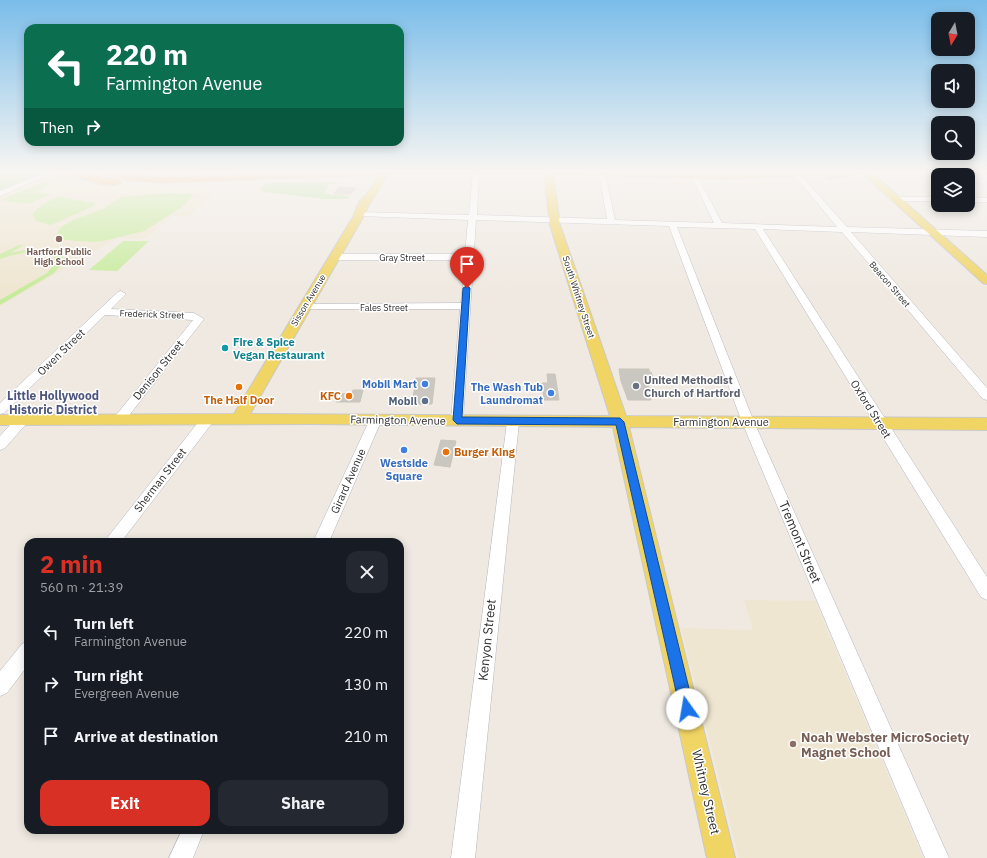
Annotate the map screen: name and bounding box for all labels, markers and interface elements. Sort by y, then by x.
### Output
north arrow [931,12,975,56]
map controls [931,12,975,212]
text: 220 m [106,36,188,73]
icon: left [40,40,92,92]
button: sound [931,64,975,108]
text: Farmington Avenue [106,72,262,95]
icon: right [82,116,104,138]
button: search [931,116,975,160]
text: Then [40,118,74,137]
button: layers [931,168,975,212]
marker: Hartford Public High School [54,234,64,244]
place label: Hartford Public High School [27,246,92,267]
pin [450,247,484,288]
street label: Gray Street [379,252,425,263]
icon: arrive [456,253,478,275]
street label: South Whitney Street [561,255,597,339]
street label: Beacon Street [867,259,913,309]
street label: Sisson Avenue [288,272,328,328]
street label: Fales Street [360,302,408,313]
street label: Frederick Street [119,307,185,321]
street label: Owen Street [34,326,88,378]
place label: Fire & Spice Vegan Restaurant [233,335,325,362]
street label: Denison Street [130,337,186,403]
marker: Fire & Spice Vegan Restaurant [220,343,230,353]
place label: United Methodist Church of Hartford [644,373,740,400]
place label: Mobil Mart [362,377,417,391]
street label: Oxford Street [848,377,895,441]
marker: Mobil Mart [420,379,430,389]
place label: The Wash Tub Laundromat [471,380,543,407]
marker: United Methodist Church of Hartford [631,381,641,391]
marker: The Half Door [234,382,244,392]
district label: Little Hollywood Historic District [7,388,99,417]
marker: The Wash Tub Laundromat [546,388,556,398]
place label: KFC [320,389,341,403]
marker: KFC [344,391,354,401]
place label: The Half Door [204,393,275,407]
place label: Mobil [389,394,418,408]
marker: Mobil [420,396,430,406]
street label: Farmington Avenue [350,412,446,428]
street label: Farmington Avenue [673,415,769,429]
street label: Sherman Street [131,445,189,515]
marker: Westside Square [399,445,409,455]
place label: Burger King [454,445,516,459]
street label: Girard Avenue [327,446,369,516]
marker: Burger King [441,447,451,457]
place label: Westside Square [380,456,428,483]
street label: Tremont Street [775,498,825,586]
text: 2 min [40,548,103,580]
button: close [346,551,388,593]
text: 560 m · 21:39 [40,579,123,596]
street label: Kenyon Street [474,598,500,682]
text: Turn left [74,614,134,633]
icon: left [40,621,62,643]
text: 220 m [344,623,388,642]
text: Farmington Avenue [74,633,187,650]
text: Turn right [74,666,143,685]
icon: right [40,673,62,695]
text: 130 m [344,675,388,694]
text: Evergreen Avenue [74,685,179,702]
position arrow [666,688,708,730]
icon: arrive [40,725,62,747]
text: Arrive at destination [74,727,218,746]
text: 210 m [344,727,388,746]
place label: Noah Webster MicroSociety Magnet School [801,729,969,761]
marker: Noah Webster MicroSociety Magnet School [788,739,798,749]
street label: Whitney Street [688,748,724,836]
button: Exit [40,780,210,826]
button: Share [218,780,388,826]

